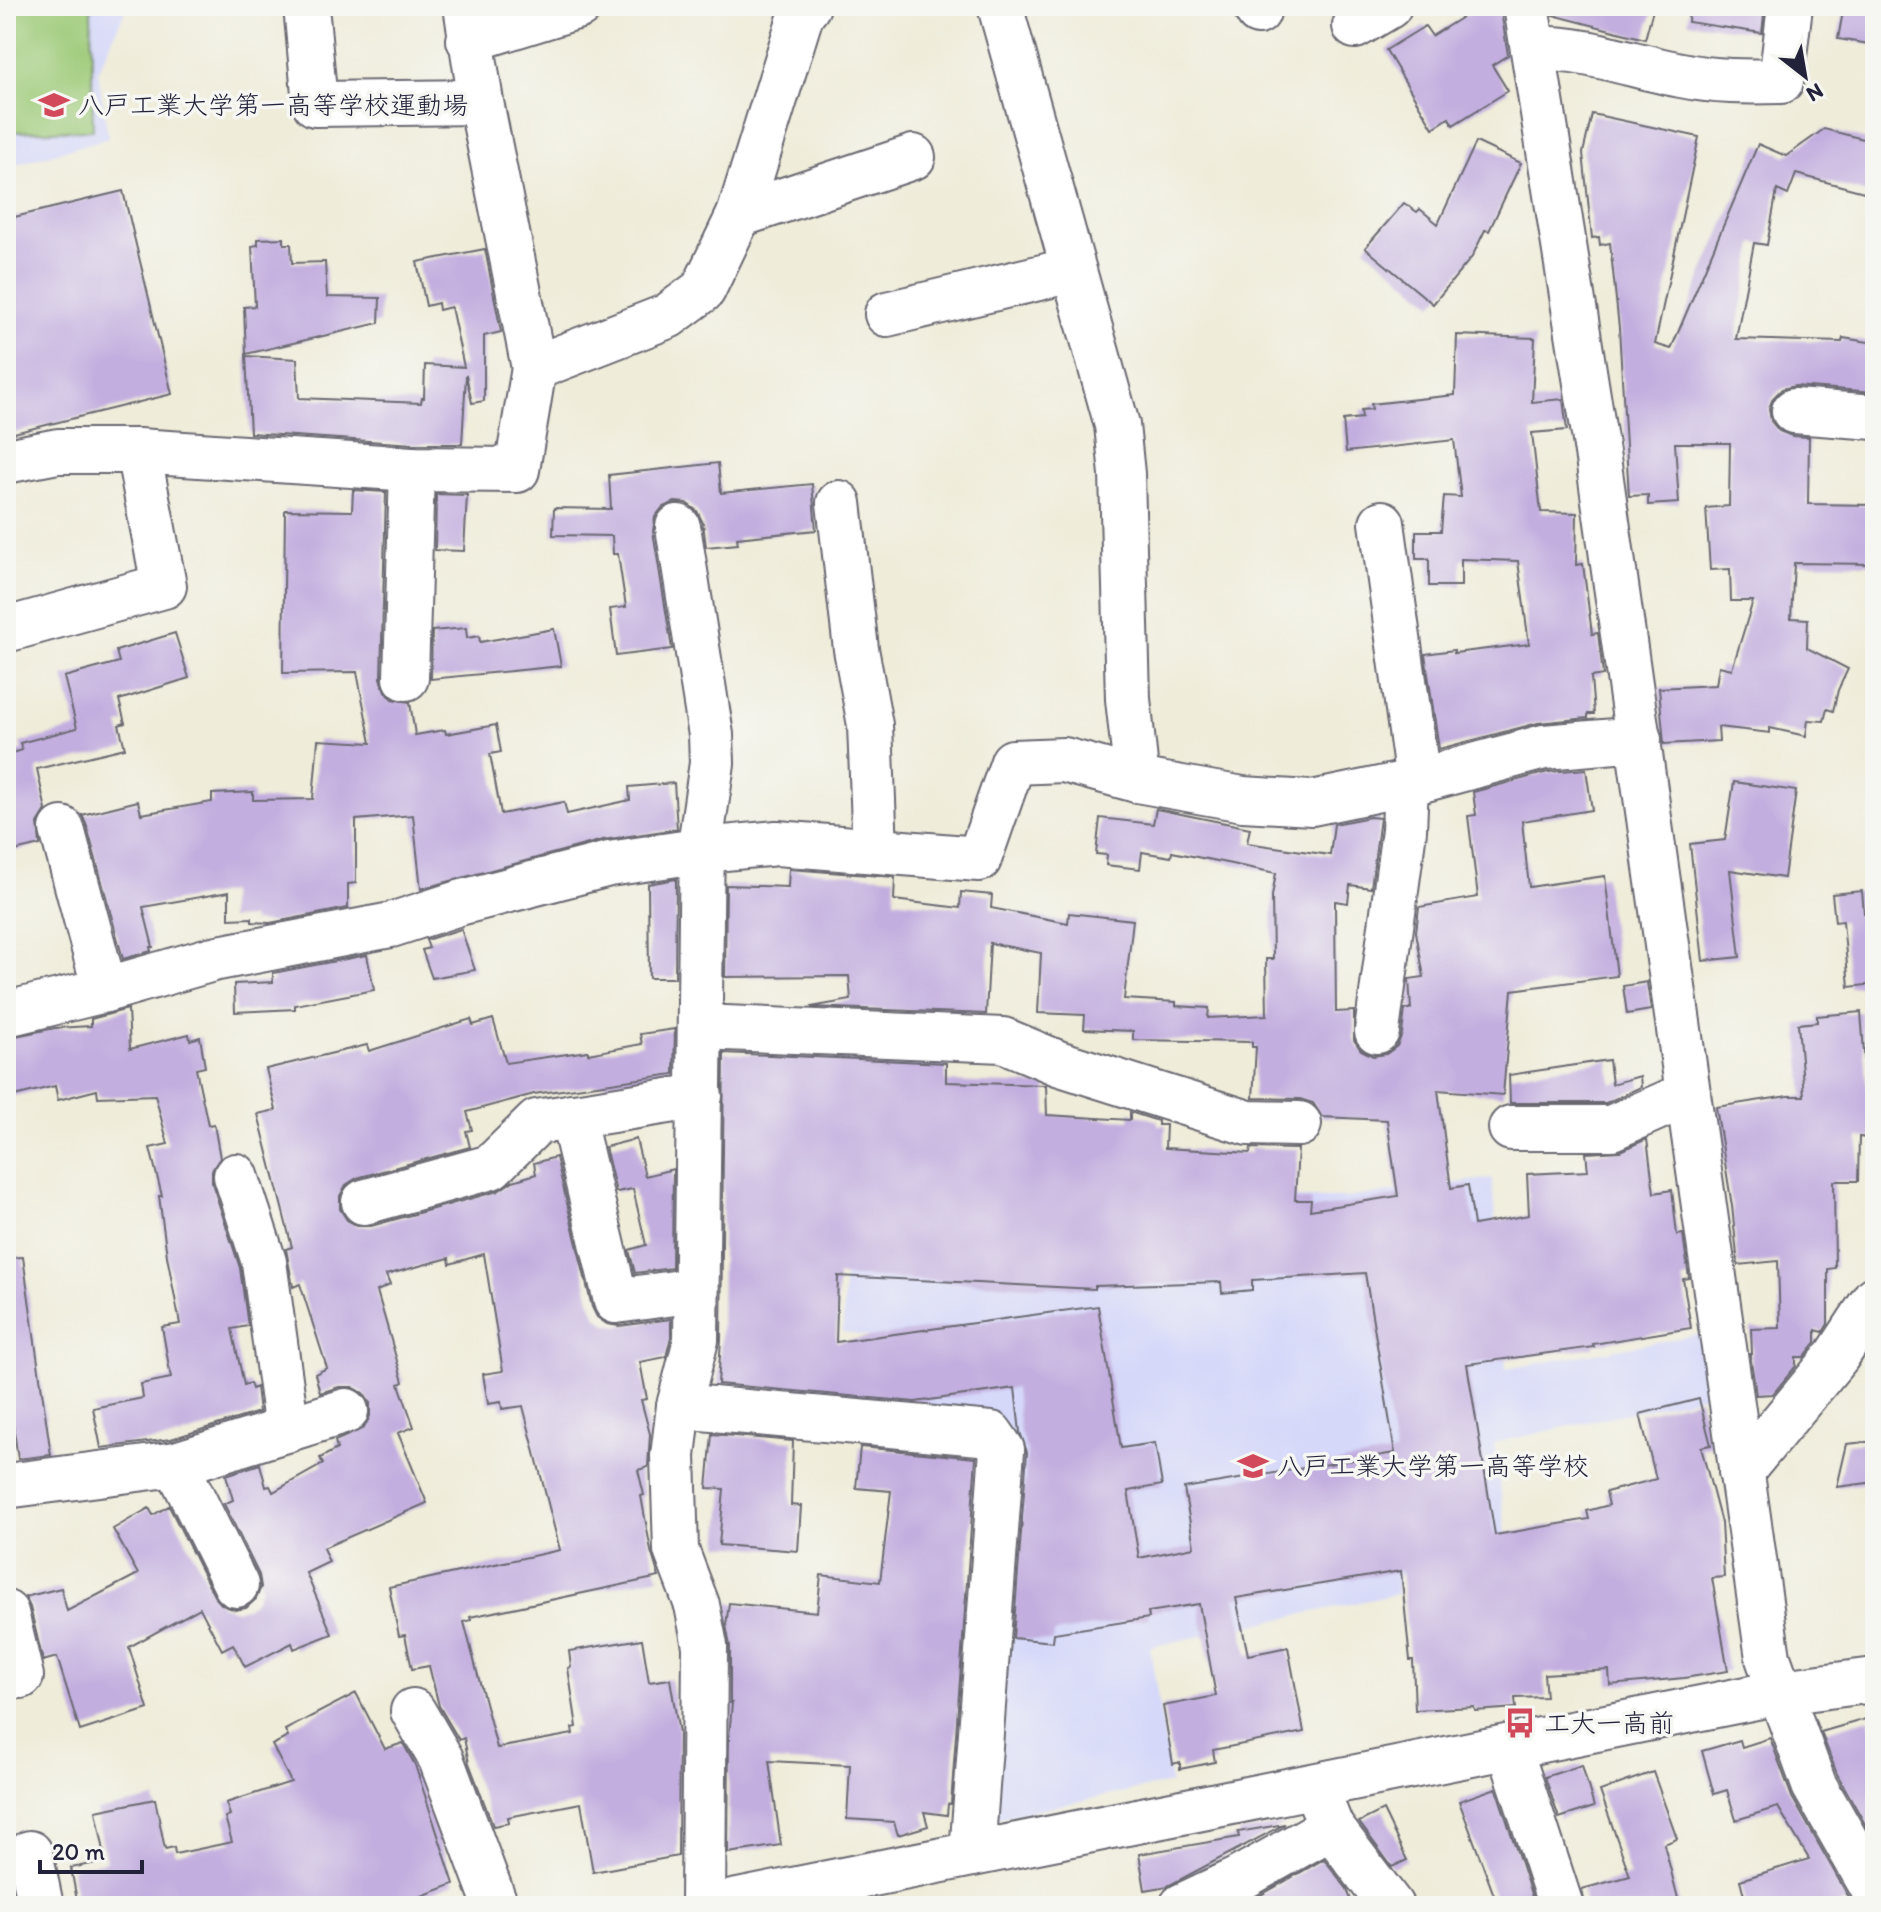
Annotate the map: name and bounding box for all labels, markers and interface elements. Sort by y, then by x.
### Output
north arrow [1765,36,1845,116]
text: N [1802,77,1828,108]
school or university icon: 八戸工業大学第一高等学校運動場 [37,88,71,122]
place label: 八戸工業大学第一高等学校運動場 [78,89,468,121]
school or university icon: 八戸工業大学第一高等学校 [1236,1449,1270,1483]
place label: 八戸工業大学第一高等学校 [1277,1450,1589,1482]
bus stop icon: 工大一高前 [1503,1706,1537,1740]
place label: 工大一高前 [1544,1707,1674,1739]
scale bar [40,1824,142,1874]
text: 20 m [52,1837,105,1866]

